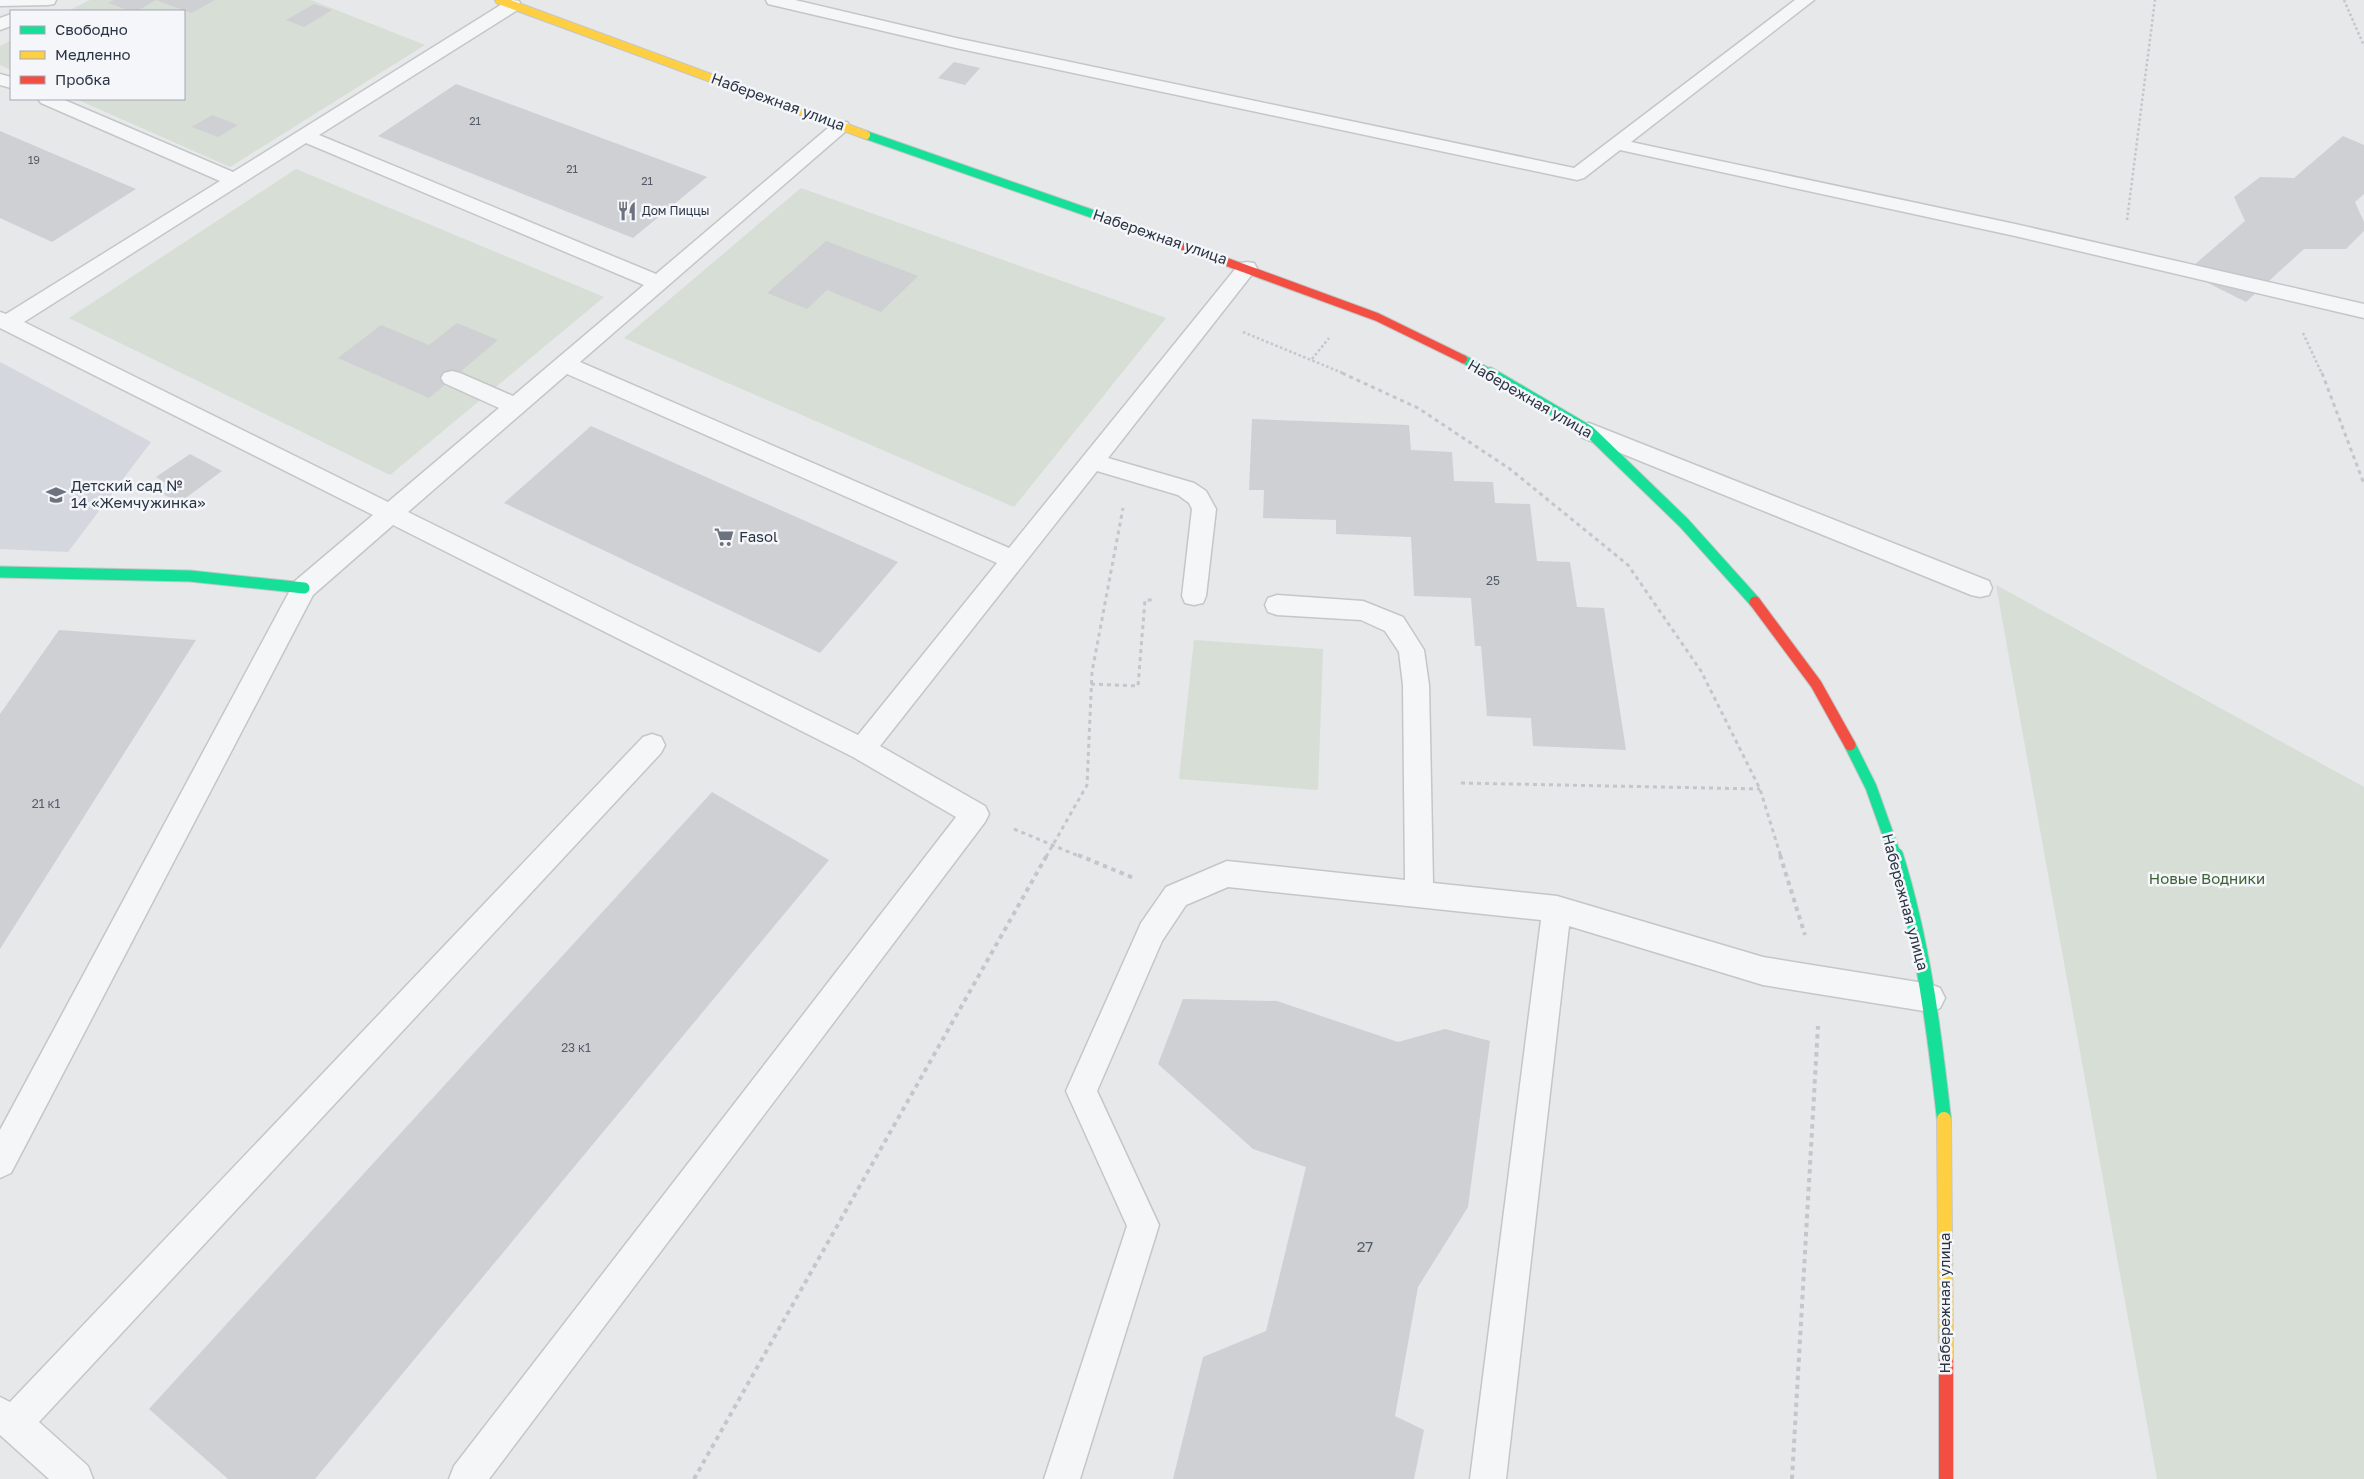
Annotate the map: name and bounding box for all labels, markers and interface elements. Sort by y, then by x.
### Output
legend [10,10,185,100]
text: Свободно [55,20,128,38]
text: Медленно [55,45,131,63]
street label: Набережная улица [709,68,848,134]
text: Пробка [55,70,110,88]
house number: 21 [469,114,481,127]
house number: 19 [28,153,40,166]
house number: 21 [566,162,578,175]
house number: 21 [641,174,653,187]
restaurant icon: Дом Пиццы [616,200,638,222]
place label: Дом Пиццы [642,203,709,218]
street label: Набережная улица [1091,205,1230,268]
street label: Набережная улица [1465,355,1596,441]
place label: Детский сад № 14 «Жемчужинка» [71,476,205,511]
school or university icon: Детский сад № 14 «Жемчужинка» [45,484,67,506]
supermarket icon: Fasol [713,526,735,548]
place label: Fasol [739,527,778,545]
house number: 25 [1486,573,1500,588]
house number: 21 к1 [32,796,60,811]
street label: Набережная улица [1879,831,1933,972]
park label: Новые Водники [2149,869,2265,887]
house number: 23 к1 [561,1040,591,1055]
street label: Набережная улица [1935,1232,1953,1374]
house number: 27 [1357,1237,1373,1255]

